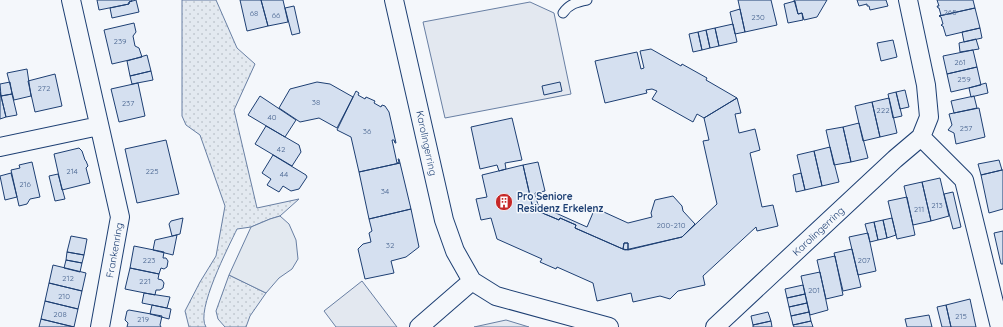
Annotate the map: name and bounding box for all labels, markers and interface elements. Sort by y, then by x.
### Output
house number: 265 [943,7,957,17]
house number: 68 [250,8,258,18]
house number: 66 [272,10,281,20]
house number: 230 [751,12,765,22]
house number: 239 [113,36,127,46]
house number: 261 [954,57,966,67]
house number: 259 [957,74,971,84]
house number: 272 [38,83,51,93]
house number: 38 [312,97,320,107]
house number: 237 [122,98,134,108]
house number: 222 [876,105,890,115]
street label: Karolingerring [413,109,440,177]
house number: 40 [268,112,277,122]
house number: 257 [960,123,972,133]
house number: 36 [363,126,372,136]
house number: 42 [277,144,286,154]
house number: 214 [66,166,78,176]
house number: 225 [145,166,159,176]
house number: 44 [280,169,288,179]
house number: 216 [19,179,32,189]
house number: 34 [381,186,389,196]
place label: Pro Seniore Residenz Erkelenz [517,190,604,215]
building icon: Pro Seniore Residenz Erkelenz [494,192,514,212]
house number: 213 [931,200,943,210]
street label: Karolingerring [790,204,847,259]
house number: 211 [914,204,924,214]
house number: 200-210 [656,220,686,230]
street label: Frankenring [103,222,126,279]
house number: 32 [386,240,395,250]
house number: 223 [142,255,156,265]
house number: 207 [858,255,870,265]
house number: 212 [62,273,74,283]
house number: 221 [139,276,151,286]
house number: 201 [808,285,820,295]
house number: 210 [58,291,70,301]
house number: 208 [53,309,67,319]
house number: 215 [955,311,967,321]
house number: 219 [137,314,149,324]

